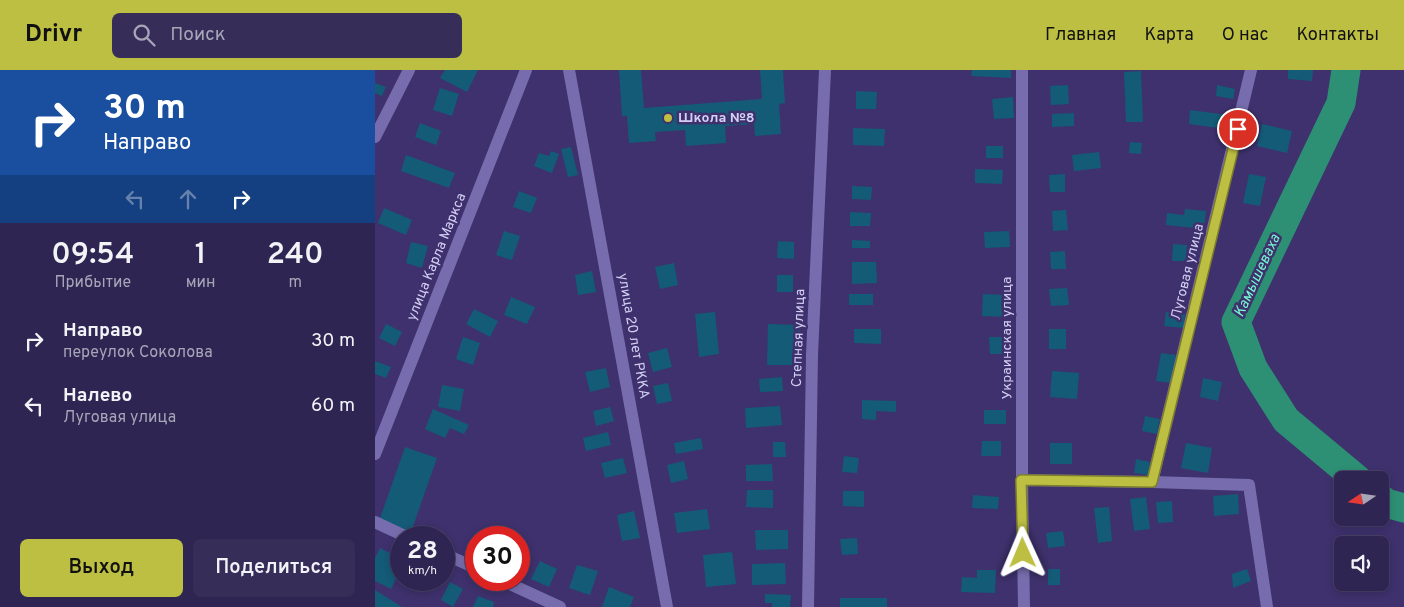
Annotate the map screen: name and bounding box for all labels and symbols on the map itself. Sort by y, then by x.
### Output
pin [1217,108,1259,150]
place label: Школа №8 [678,110,755,127]
marker: Школа №8 [662,112,674,124]
street label: улица Карла Маркса [404,191,470,323]
street label: Луговая улица [1168,222,1208,322]
water label: Камышеваха [1230,231,1286,321]
street label: улица 20 лет РККА [614,272,652,400]
street label: Украинская улица [999,277,1016,399]
street label: Степная улица [789,289,809,387]
north arrow [1334,471,1389,526]
speed limit sign: 30 [465,526,530,591]
position arrow [996,526,1048,578]

